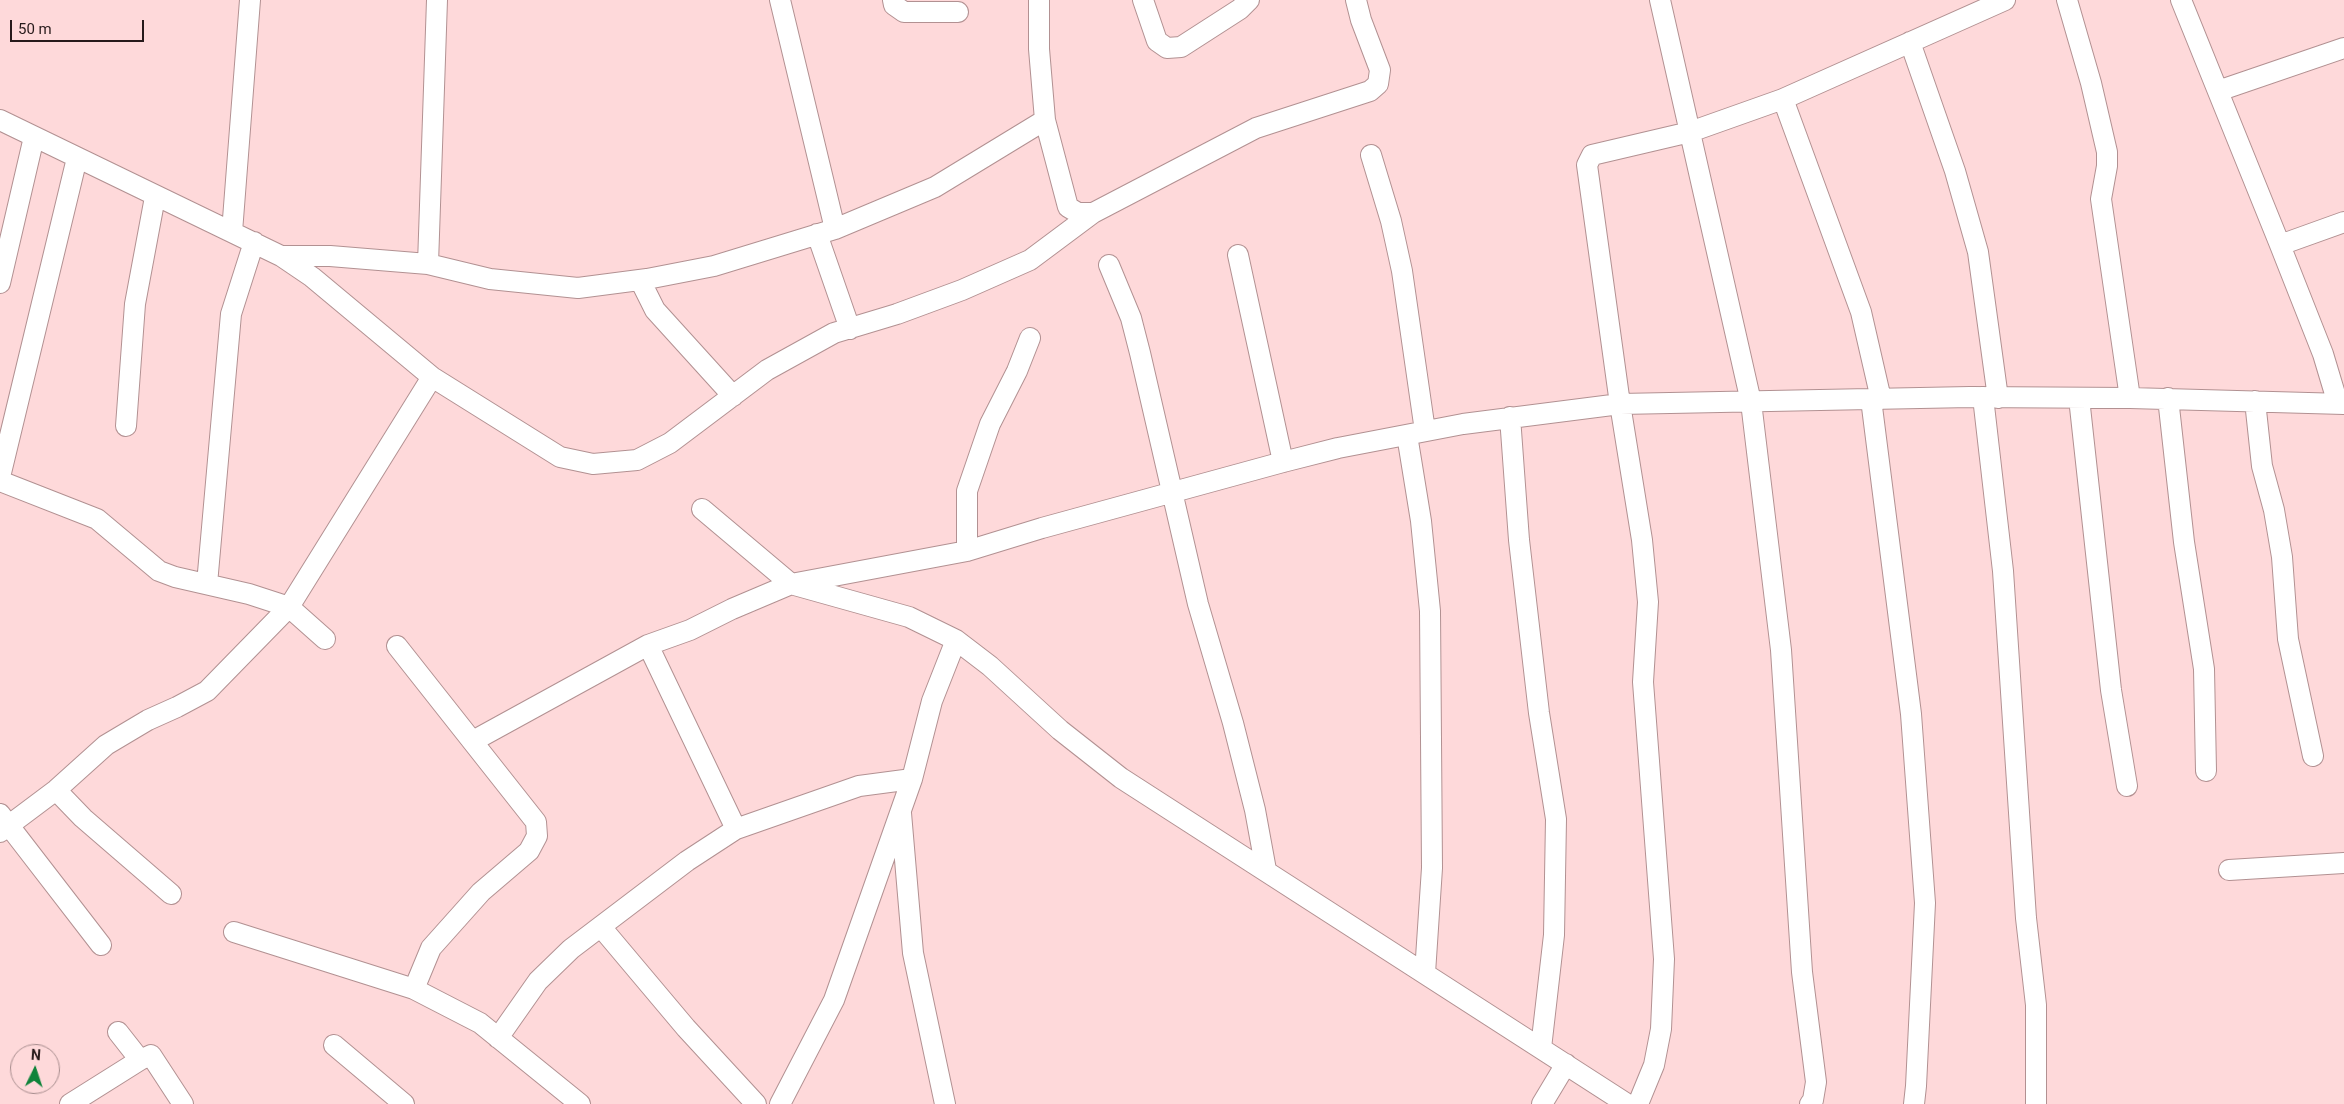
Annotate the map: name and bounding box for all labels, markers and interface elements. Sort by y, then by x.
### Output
scale bar [12,10,146,42]
text: 50 m [18,20,52,38]
north arrow [10,1044,60,1094]
text: N [30,1047,41,1063]

